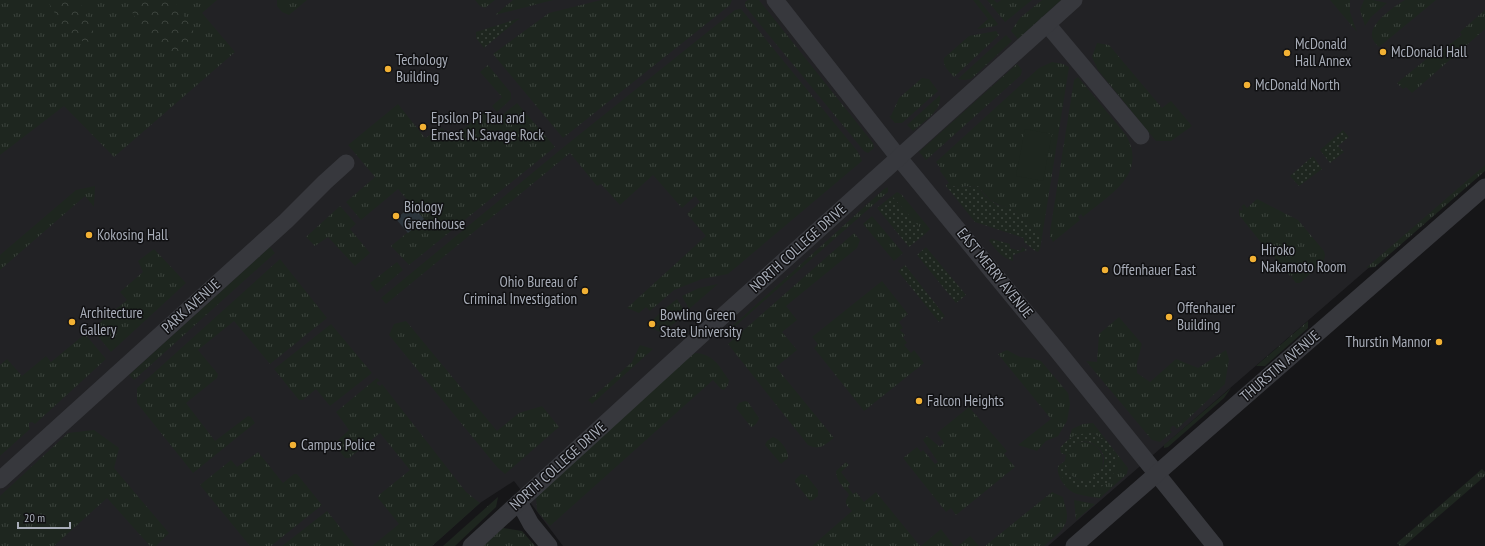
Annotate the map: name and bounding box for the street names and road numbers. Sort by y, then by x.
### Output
street label: NORTH COLLEGE DRIVE [745,199,850,296]
street label: EAST MERRY AVENUE [953,224,1038,322]
street label: PARK AVENUE [157,274,224,337]
street label: THURSTIN AVENUE [1236,326,1323,405]
street label: NORTH COLLEGE DRIVE [505,417,610,514]

